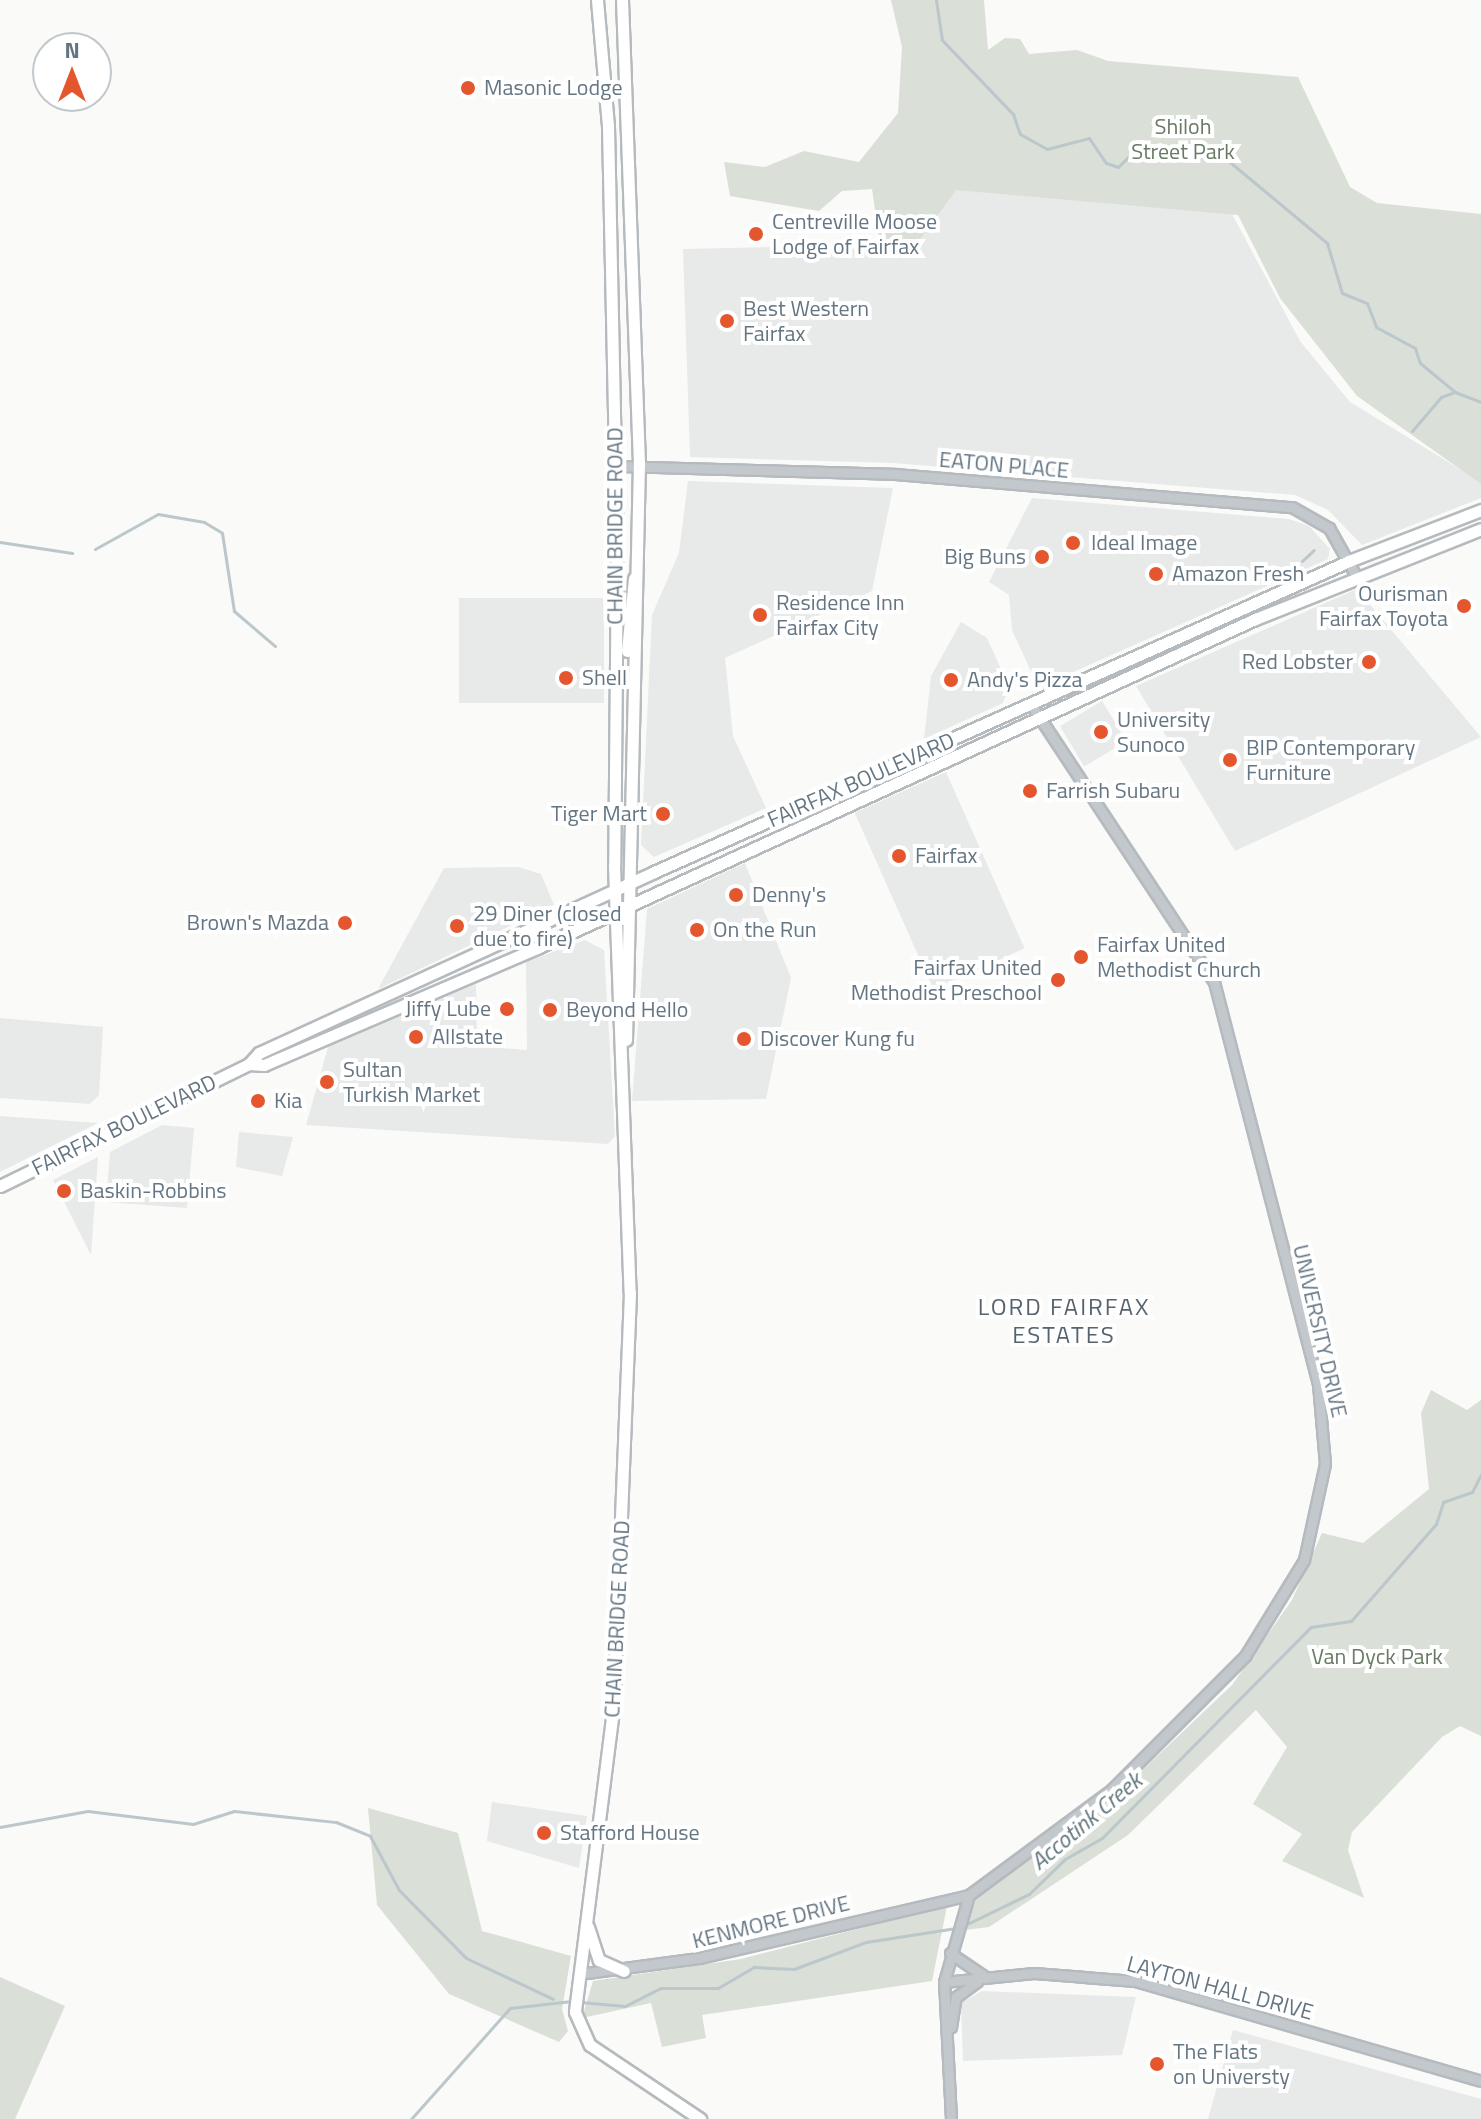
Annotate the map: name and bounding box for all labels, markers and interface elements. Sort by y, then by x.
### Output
north arrow [32,32,112,112]
text: N [64,33,80,67]
place label: Masonic Lodge [484,75,623,101]
marker: Masonic Lodge [459,79,477,97]
park label: Shiloh Street Park [1131,113,1235,164]
place label: Centreville Moose Lodge of Fairfax [772,208,937,260]
marker: Centreville Moose Lodge of Fairfax [747,225,765,243]
place label: Best Western Fairfax [743,295,869,346]
marker: Best Western Fairfax [718,312,736,330]
street label: CHAIN BRIDGE ROAD [602,427,628,625]
street label: EATON PLACE [938,446,1070,484]
place label: Ideal Image [1091,530,1197,556]
marker: Ideal Image [1062,532,1084,554]
place label: Big Buns [944,544,1026,570]
marker: Big Buns [1033,548,1051,566]
place label: Amazon Fresh [1172,561,1304,587]
marker: Amazon Fresh [1147,565,1165,583]
place label: Ourisman Fairfax Toyota [1319,580,1448,632]
place label: Residence Inn Fairfax City [776,589,905,640]
marker: Ourisman Fairfax Toyota [1455,597,1473,615]
marker: Residence Inn Fairfax City [751,606,769,624]
place label: Red Lobster [1242,649,1353,675]
marker: Red Lobster [1360,653,1378,671]
place label: Shell [582,665,627,691]
place label: Andy's Pizza [967,667,1083,693]
marker: Shell [557,669,575,687]
marker: Andy's Pizza [942,671,960,689]
place label: University Sunoco [1117,706,1210,758]
marker: University Sunoco [1092,723,1110,741]
street label: FAIRFAX BOULEVARD [763,727,959,833]
place label: BIP Contemporary Furniture [1246,734,1415,786]
marker: BIP Contemporary Furniture [1221,751,1239,769]
place label: Farrish Subaru [1046,778,1180,804]
marker: Farrish Subaru [1021,782,1039,800]
place label: Tiger Mart [551,801,647,827]
marker: Tiger Mart [654,805,672,823]
place label: Fairfax [915,843,978,869]
marker: Fairfax [890,847,908,865]
place label: Denny's [752,882,826,908]
marker: Denny's [727,886,745,904]
place label: 29 Diner (closed due to fire) [473,900,622,952]
place label: Brown's Mazda [187,910,329,936]
marker: Brown's Mazda [336,914,354,932]
marker: 29 Diner (closed due to fire) [448,917,466,935]
place label: On the Run [713,917,817,943]
marker: On the Run [688,921,706,939]
place label: Fairfax United Methodist Church [1097,931,1261,982]
marker: Fairfax United Methodist Church [1072,948,1090,966]
place label: Fairfax United Methodist Preschool [851,954,1042,1006]
marker: Fairfax United Methodist Preschool [1049,971,1067,989]
place label: Jiffy Lube [405,996,491,1022]
place label: Beyond Hello [566,997,688,1023]
marker: Jiffy Lube [498,1000,516,1018]
marker: Beyond Hello [541,1001,559,1019]
place label: Allstate [432,1024,503,1050]
place label: Discover Kung fu [760,1026,915,1052]
marker: Allstate [407,1028,425,1046]
marker: Discover Kung fu [735,1030,753,1048]
place label: Sultan Turkish Market [343,1056,480,1108]
street label: FAIRFAX BOULEVARD [27,1069,221,1181]
marker: Sultan Turkish Market [318,1073,336,1091]
place label: Kia [274,1088,302,1114]
marker: Kia [249,1092,267,1110]
place label: Baskin-Robbins [80,1178,227,1204]
marker: Baskin-Robbins [55,1182,73,1200]
street label: UNIVERSITY DRIVE [1287,1242,1353,1420]
district label: LORD FAIRFAX ESTATES [978,1293,1150,1349]
street label: CHAIN BRIDGE ROAD [599,1520,635,1718]
park label: Van Dyck Park [1311,1644,1443,1670]
water label: Accotink Creek [1024,1766,1148,1876]
place label: Stafford House [560,1820,700,1846]
marker: Stafford House [535,1824,553,1842]
street label: KENMORE DRIVE [690,1890,852,1954]
street label: LAYTON HALL DRIVE [1124,1950,1316,2026]
place label: The Flats on Universty [1173,2038,1290,2090]
marker: The Flats on Universty [1148,2055,1166,2073]

